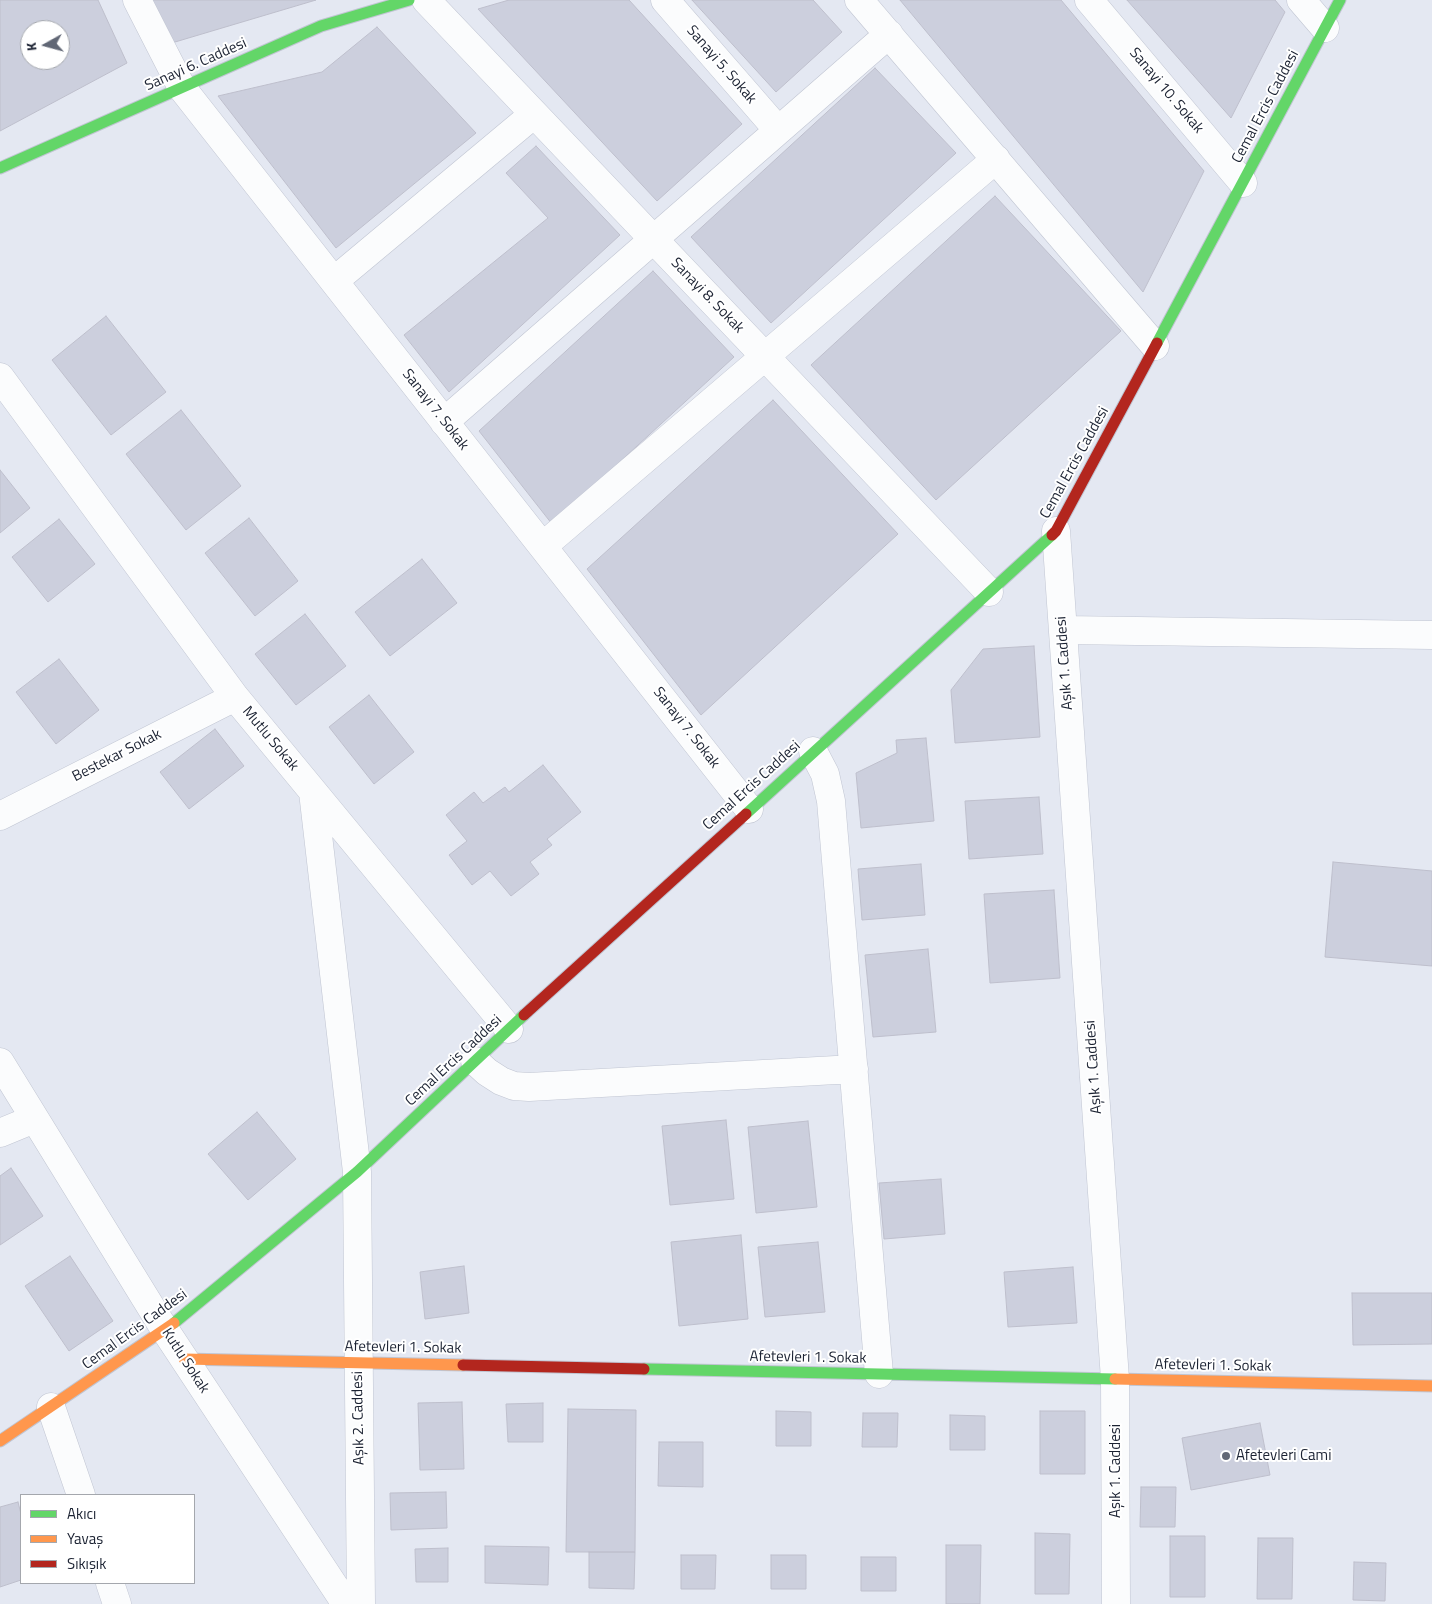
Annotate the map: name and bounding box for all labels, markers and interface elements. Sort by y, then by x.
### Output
north arrow [20,20,70,70]
street label: Sanayi 5. Sokak [682,22,760,108]
street label: Sanayi 6. Caddesi [142,35,250,95]
text: K [20,41,42,52]
street label: Sanayi 10. Sokak [1125,45,1207,137]
street label: Cemal Ercis Caddesi [1229,47,1303,167]
street label: Sanayi 8. Sokak [667,255,747,337]
street label: Sanayi 7. Sokak [398,366,472,454]
street label: Cemal Ercis Caddesi [1037,404,1113,522]
street label: Aşık 1. Caddesi [1053,615,1077,711]
street label: Sanayi 7. Sokak [649,684,723,772]
street label: Mutlu Sokak [238,703,302,775]
street label: Bestekar Sokak [69,726,165,786]
street label: Cemal Ercis Caddesi [699,737,805,835]
street label: Cemal Ercis Caddesi [402,1012,506,1110]
street label: Aşık 1. Caddesi [1082,1019,1106,1115]
street label: Cemal Ercis Caddesi [79,1286,191,1374]
street label: Kutlu Sokak [157,1325,213,1397]
street label: Afetevleri 1. Sokak [344,1338,462,1358]
street label: Afetevleri 1. Sokak [749,1348,867,1368]
street label: Afetevleri 1. Sokak [1154,1356,1272,1376]
street label: Aşık 2. Caddesi [349,1371,369,1465]
street label: Aşık 1. Caddesi [1107,1424,1125,1518]
place label: Afetevleri Cami [1236,1447,1331,1465]
marker: Afetevleri Cami [1220,1450,1232,1462]
legend [20,1494,195,1584]
text: Akıcı [67,1502,96,1525]
text: Yavaş [67,1527,103,1550]
text: Sıkışık [67,1552,106,1575]

